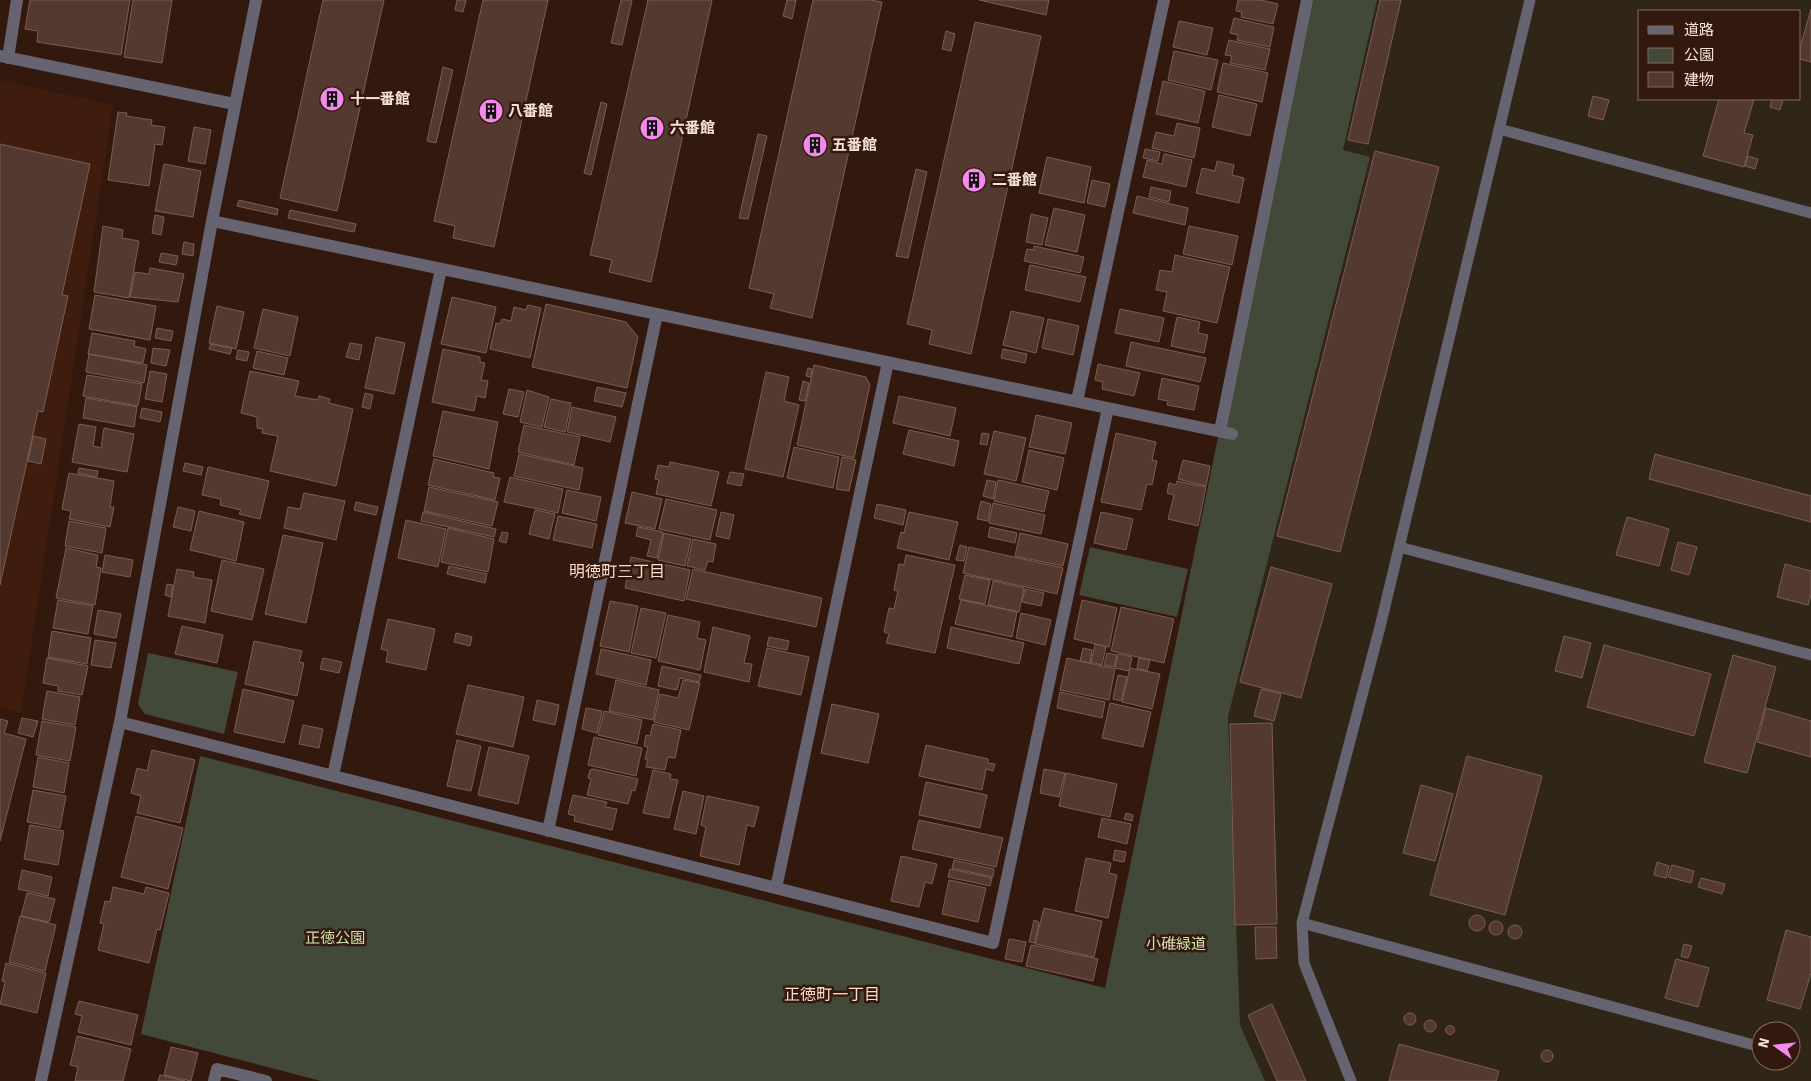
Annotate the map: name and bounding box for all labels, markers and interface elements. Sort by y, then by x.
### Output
legend [1638,10,1801,100]
text: 道路 [1684,21,1714,39]
text: 公園 [1684,46,1714,64]
text: 建物 [1684,71,1714,89]
building icon: 十一番館 [319,86,345,112]
place label: 十一番館 [350,90,410,108]
building icon: 八番館 [478,98,504,124]
place label: 八番館 [508,102,553,120]
building icon: 六番館 [639,115,665,141]
place label: 六番館 [670,119,715,137]
building icon: 五番館 [802,132,828,158]
place label: 五番館 [832,136,877,154]
building icon: 二番館 [961,167,987,193]
place label: 二番館 [992,171,1037,189]
district label: 明徳町三丁目 [569,562,665,582]
park label: 正徳公園 [305,929,365,947]
park label: 小碓緑道 [1146,935,1206,953]
district label: 正徳町一丁目 [784,985,880,1005]
north arrow [1751,1021,1801,1071]
text: N [1754,1036,1773,1050]

